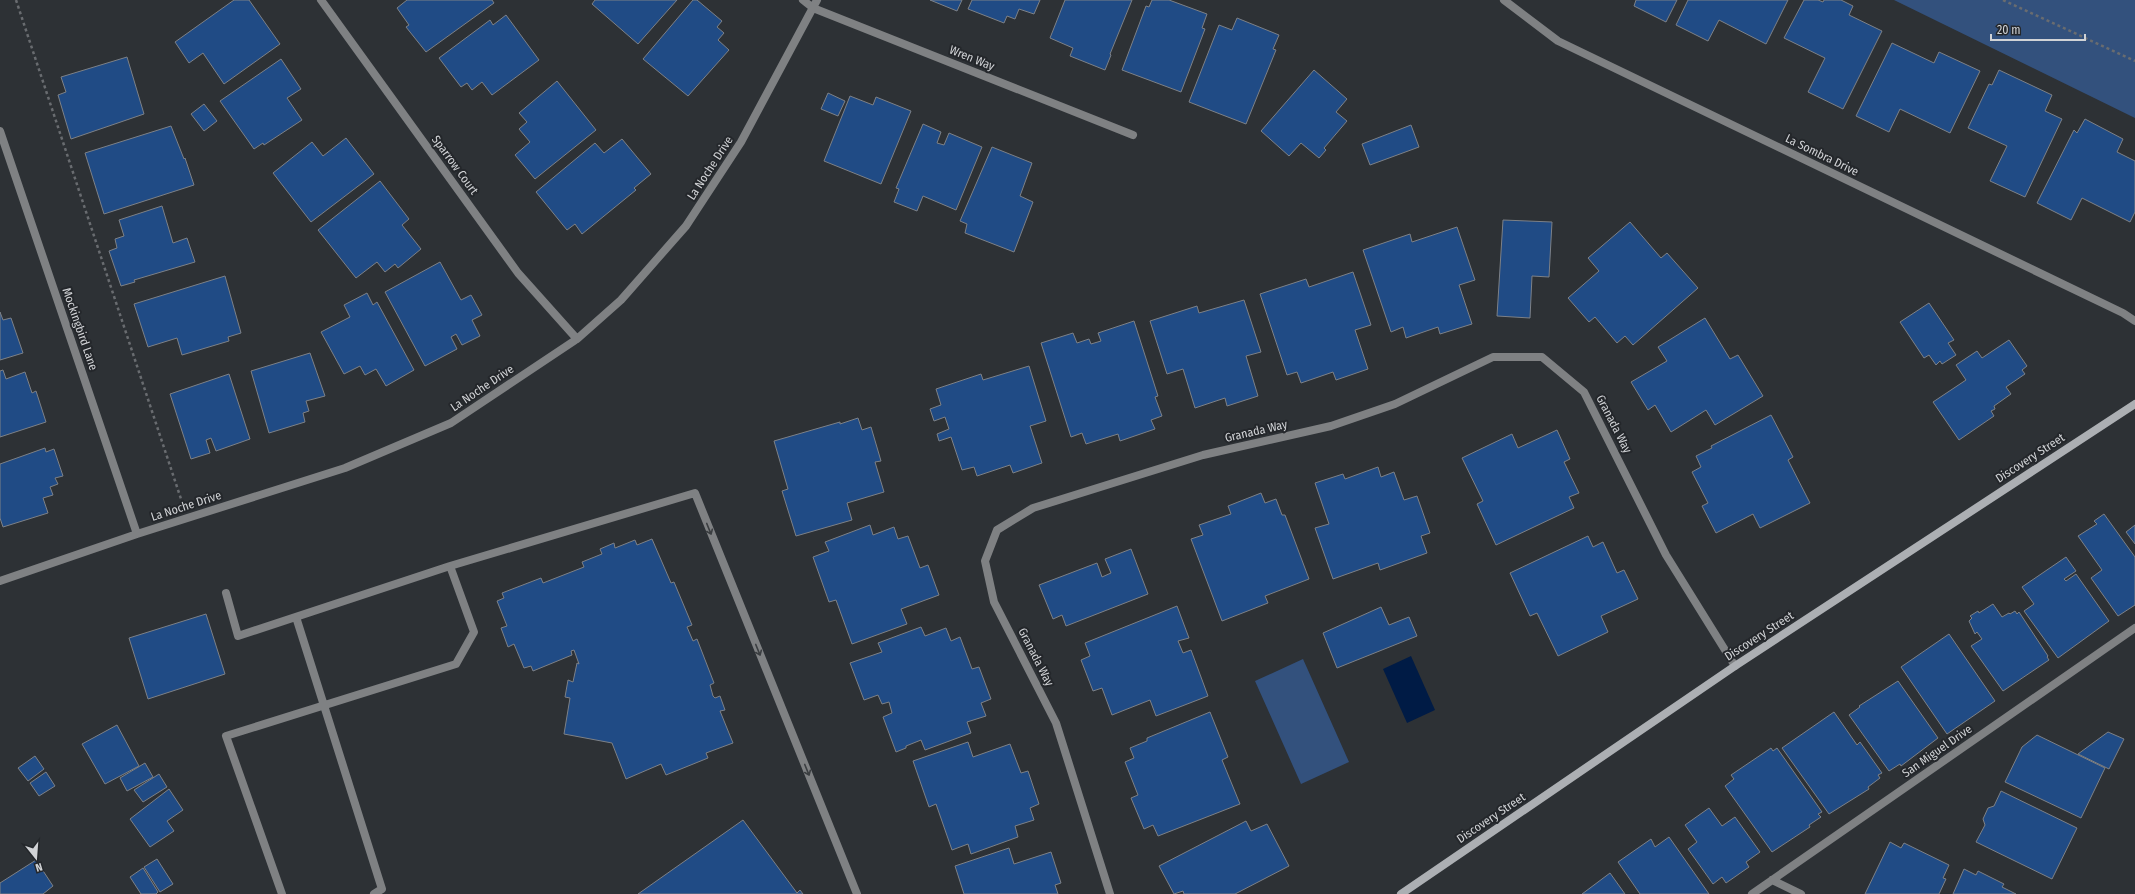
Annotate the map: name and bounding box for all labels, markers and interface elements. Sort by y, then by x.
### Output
scale bar [1991,16,2085,42]
text: 20 m [1997,23,2021,37]
street label: Wren Way [947,43,997,74]
street label: La Sombra Drive [1783,131,1861,179]
street label: Sparrow Court [429,133,481,197]
street label: La Noche Drive [684,133,736,202]
street label: Mockingbird Lane [59,286,101,372]
street label: La Noche Drive [448,362,516,414]
street label: Granada Way [1593,392,1635,456]
street label: Granada Way [1223,417,1289,445]
street label: Discovery Street [1993,430,2067,485]
street label: La Noche Drive [149,488,223,524]
one-way arrow [706,523,714,535]
street label: Discovery Street [1722,608,1796,663]
street label: Granada Way [1015,625,1057,689]
one-way arrow [755,643,762,655]
street label: San Miguel Drive [1900,722,1975,780]
one-way arrow [803,764,811,776]
street label: Discovery Street [1454,790,1528,846]
north arrow [16,838,56,878]
text: N [34,860,44,874]

